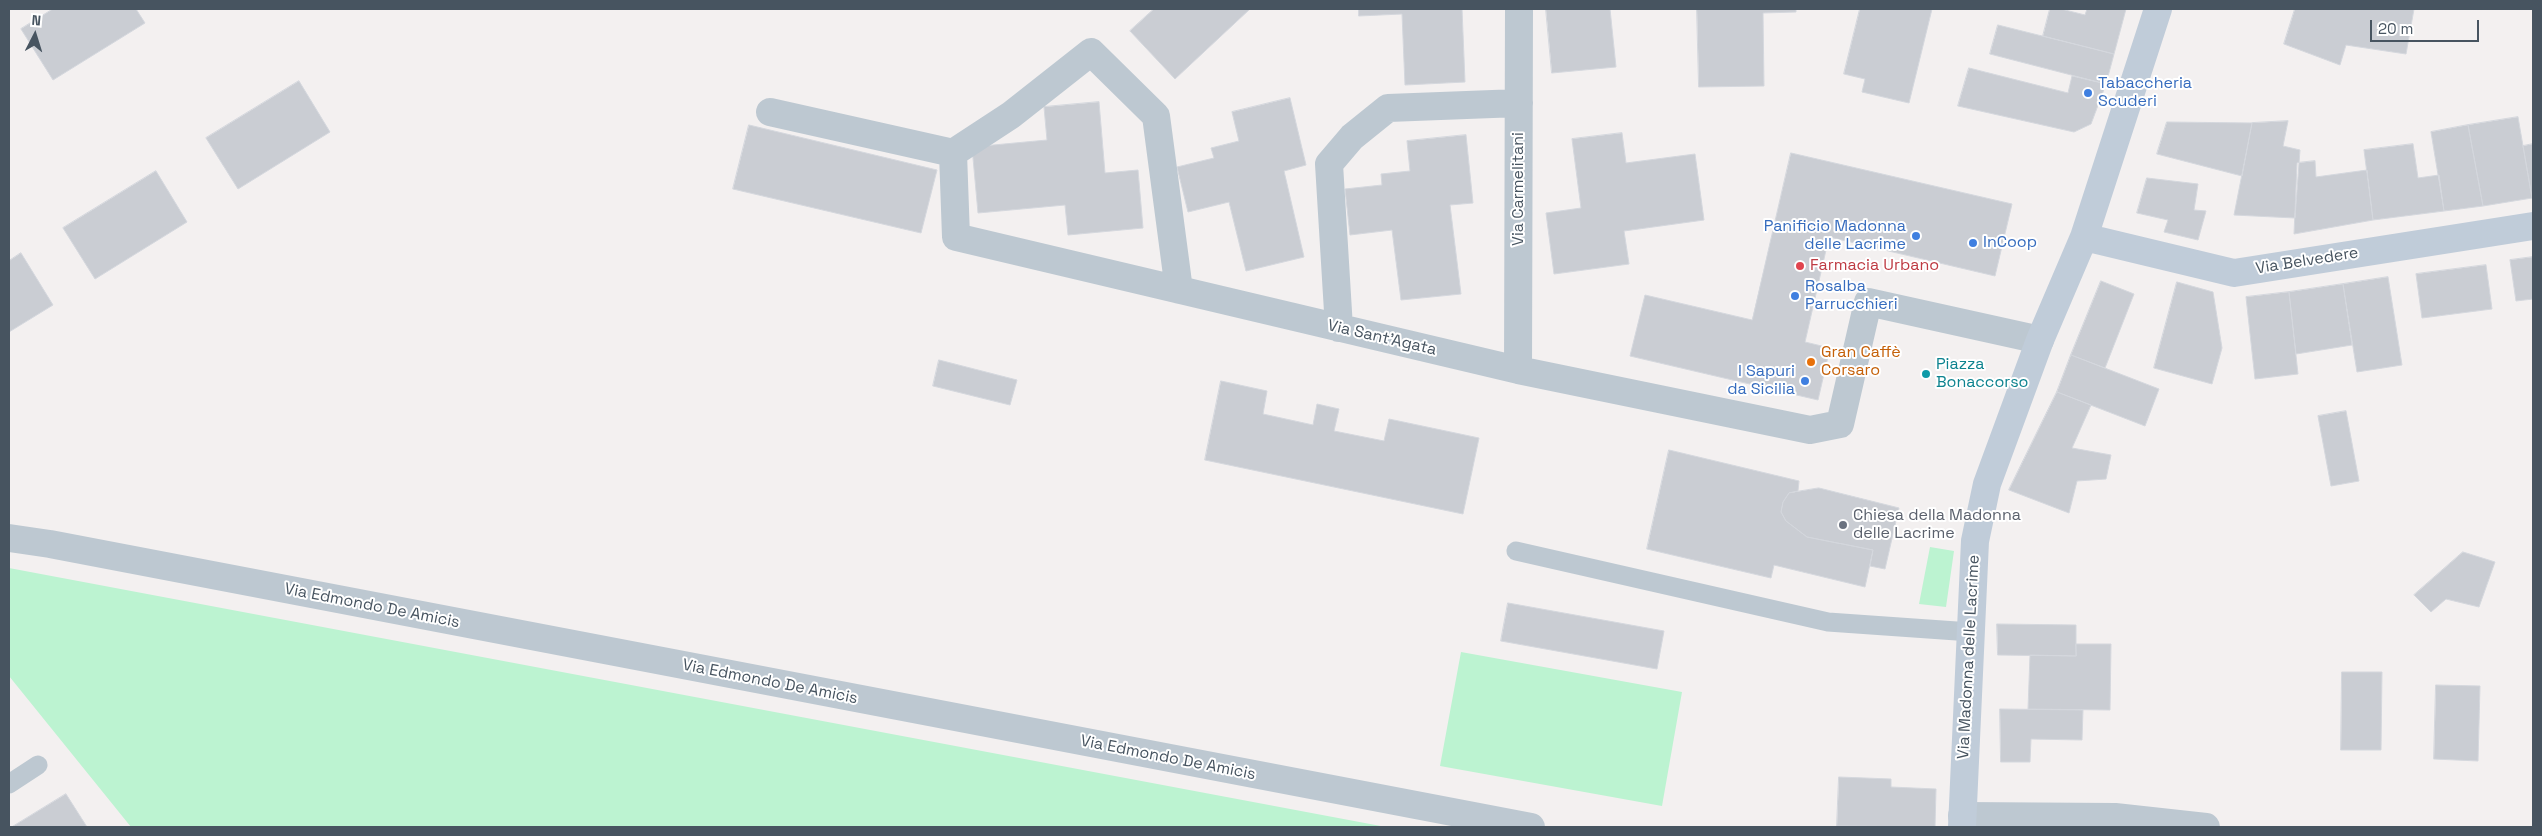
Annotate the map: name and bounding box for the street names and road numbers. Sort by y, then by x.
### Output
street label: Via Carmelitani [1509,132,1529,246]
street label: Via Belvedere [2254,243,2360,279]
street label: Via Sant'Agata [1326,316,1438,360]
street label: Via Madonna delle Lacrime [1954,554,1984,760]
street label: Via Edmondo De Amicis [283,580,461,632]
street label: Via Edmondo De Amicis [681,656,859,708]
street label: Via Edmondo De Amicis [1079,732,1257,784]

